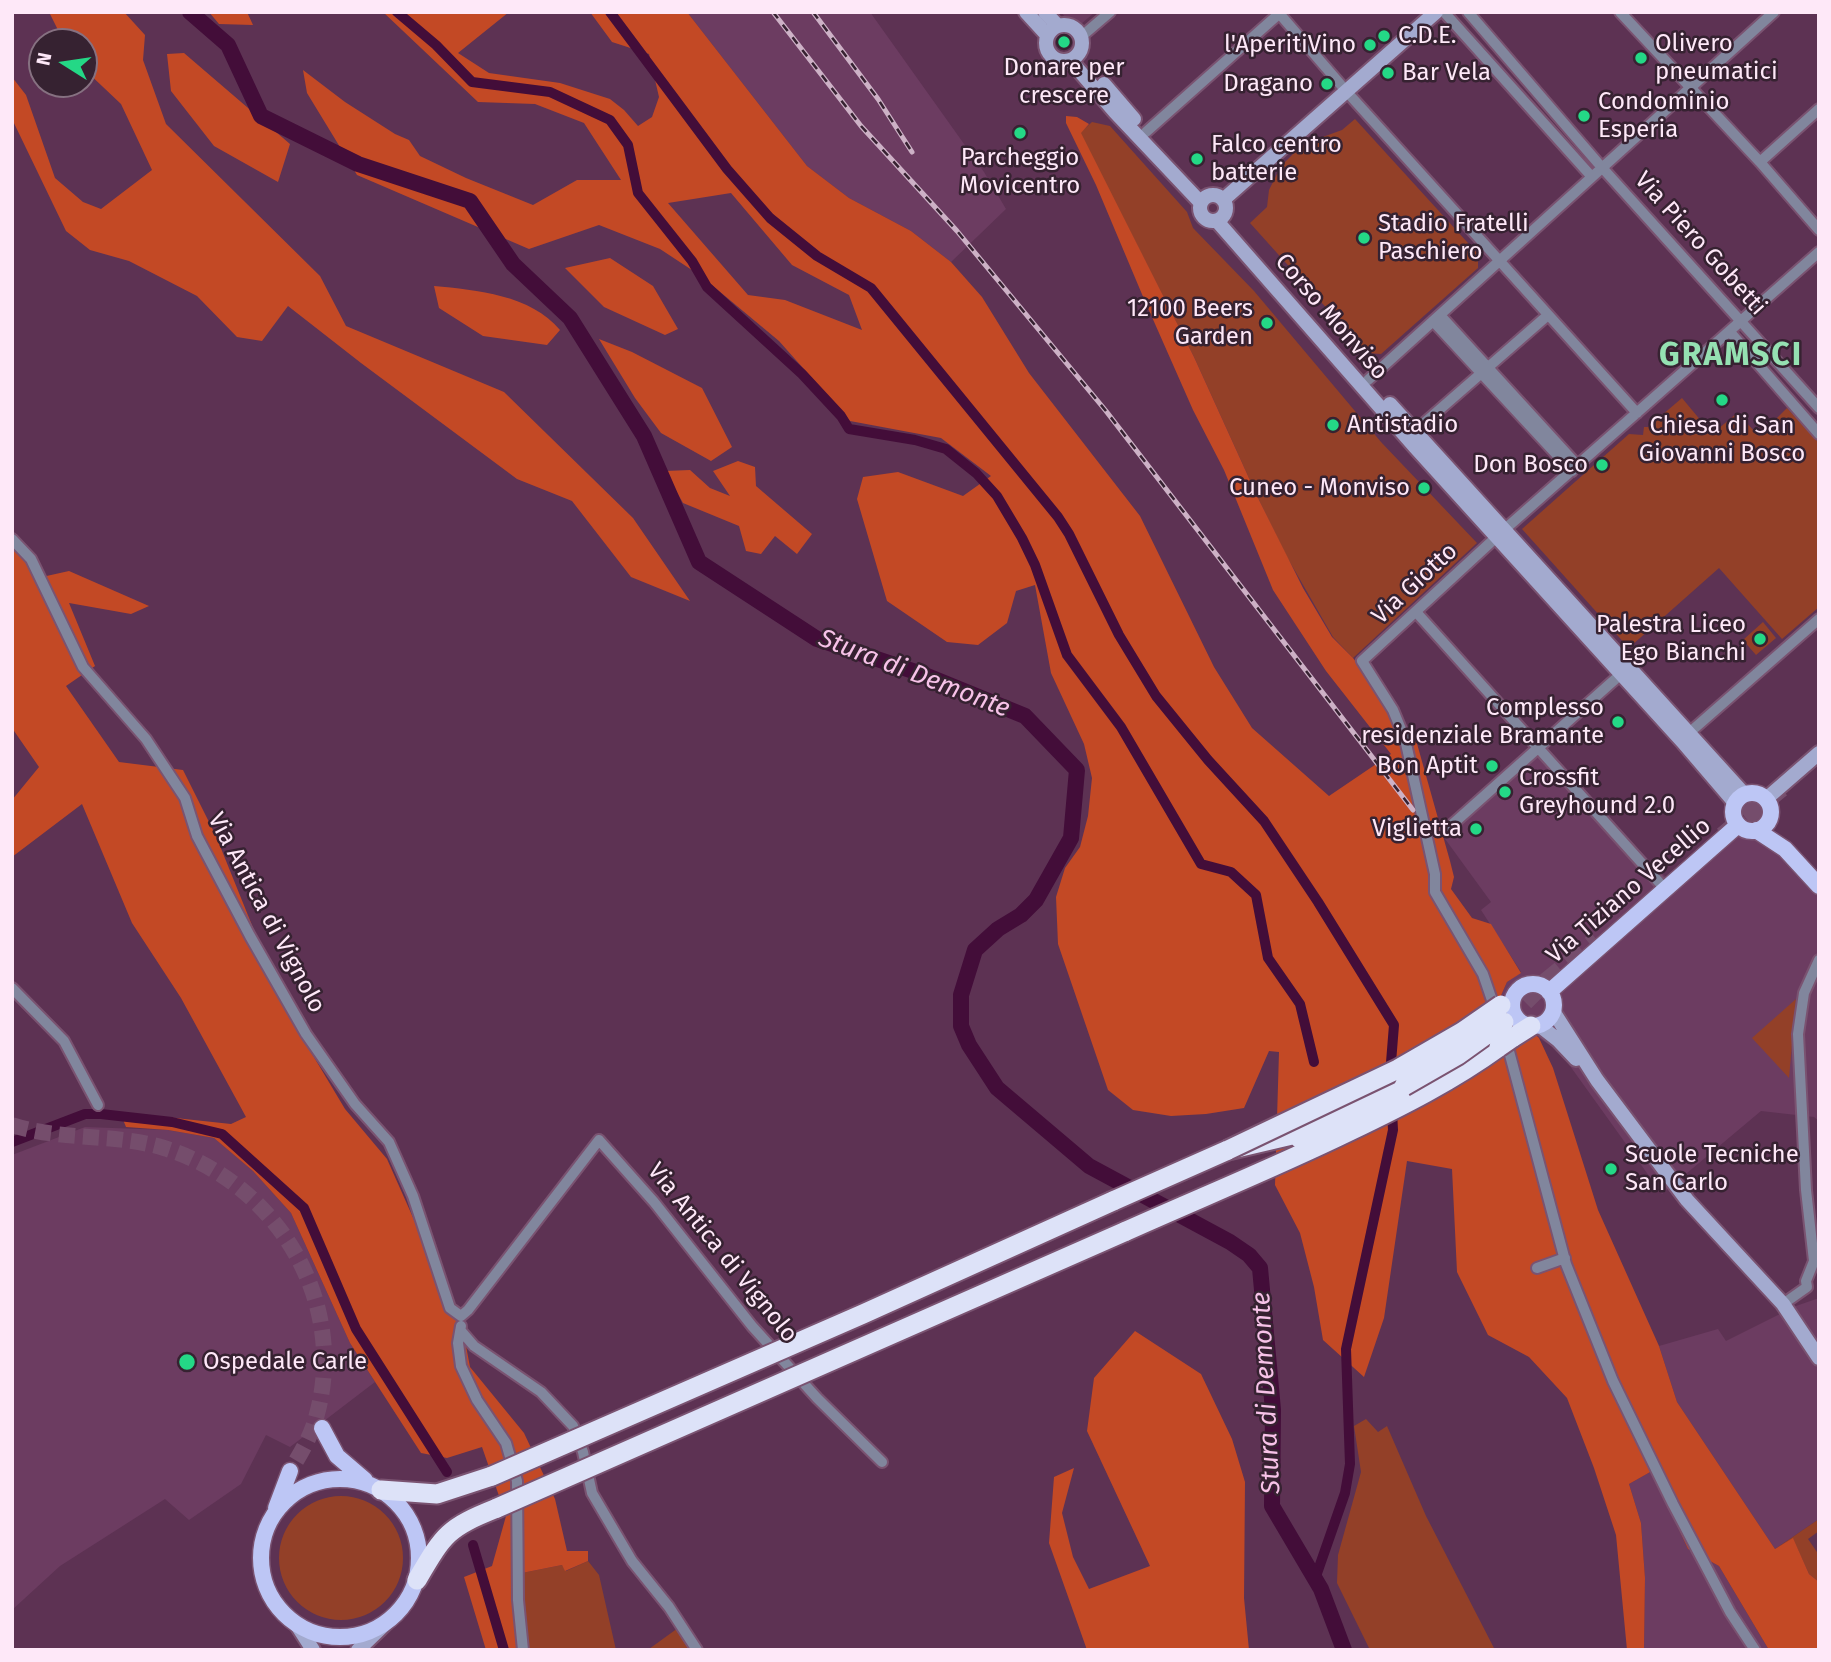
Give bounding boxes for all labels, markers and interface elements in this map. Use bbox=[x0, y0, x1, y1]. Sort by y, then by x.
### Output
place label: C.D.E. bbox=[1398, 22, 1457, 50]
north arrow bbox=[28, 28, 98, 98]
marker: C.D.E. bbox=[1376, 28, 1392, 44]
place label: Olivero pneumatici bbox=[1655, 30, 1778, 86]
place label: l'AperitiVino bbox=[1224, 31, 1356, 59]
marker: Donare per crescere bbox=[1056, 34, 1072, 50]
marker: l'AperitiVino bbox=[1362, 37, 1378, 53]
text: N bbox=[31, 50, 56, 68]
marker: Olivero pneumatici bbox=[1633, 50, 1649, 66]
place label: Donare per crescere bbox=[1003, 54, 1125, 110]
place label: Bar Vela bbox=[1402, 59, 1491, 87]
marker: Bar Vela bbox=[1380, 65, 1396, 81]
place label: Dragano bbox=[1223, 70, 1313, 98]
marker: Dragano bbox=[1319, 76, 1335, 92]
place label: Condominio Esperia bbox=[1598, 88, 1730, 144]
marker: Condominio Esperia bbox=[1576, 108, 1592, 124]
marker: Parcheggio Movicentro bbox=[1012, 125, 1028, 141]
place label: Falco centro batterie bbox=[1211, 131, 1342, 187]
place label: Parcheggio Movicentro bbox=[960, 144, 1080, 200]
marker: Falco centro batterie bbox=[1189, 151, 1205, 167]
street label: Via Piero Gobetti bbox=[1628, 166, 1772, 322]
place label: Stadio Fratelli Paschiero bbox=[1378, 210, 1529, 266]
marker: Stadio Fratelli Paschiero bbox=[1356, 230, 1372, 246]
street label: Corso Monviso bbox=[1268, 248, 1394, 386]
place label: 12100 Beers Garden bbox=[1127, 295, 1253, 351]
marker: 12100 Beers Garden bbox=[1259, 315, 1275, 331]
district label: GRAMSCI bbox=[1660, 337, 1802, 375]
marker: Chiesa di San Giovanni Bosco bbox=[1714, 392, 1730, 408]
place label: Antistadio bbox=[1347, 411, 1458, 439]
place label: Chiesa di San Giovanni Bosco bbox=[1639, 412, 1805, 468]
marker: Antistadio bbox=[1325, 417, 1341, 433]
place label: Don Bosco bbox=[1473, 451, 1588, 479]
marker: Don Bosco bbox=[1594, 457, 1610, 473]
place label: Cuneo - Monviso bbox=[1229, 474, 1410, 502]
marker: Cuneo - Monviso bbox=[1416, 480, 1432, 496]
street label: Via Giotto bbox=[1366, 537, 1464, 631]
place label: Palestra Liceo Ego Bianchi bbox=[1596, 611, 1746, 667]
water label: Stura di Demonte bbox=[814, 623, 1014, 725]
marker: Palestra Liceo Ego Bianchi bbox=[1752, 631, 1768, 647]
place label: Complesso residenziale Bramante bbox=[1361, 694, 1604, 750]
marker: Complesso residenziale Bramante bbox=[1610, 714, 1626, 730]
place label: Bon Aptit bbox=[1377, 752, 1478, 780]
marker: Bon Aptit bbox=[1484, 758, 1500, 774]
place label: Crossfit Greyhound 2.0 bbox=[1519, 764, 1675, 820]
marker: Crossfit Greyhound 2.0 bbox=[1497, 784, 1513, 800]
street label: Via Antica di Vignolo bbox=[201, 808, 331, 1018]
street label: Via Tiziano Vecellio bbox=[1541, 812, 1717, 970]
place label: Viglietta bbox=[1372, 815, 1462, 843]
marker: Viglietta bbox=[1468, 821, 1484, 837]
place label: Scuole Tecniche San Carlo bbox=[1625, 1141, 1799, 1197]
street label: Via Antica di Vignolo bbox=[641, 1157, 803, 1349]
marker: Scuole Tecniche San Carlo bbox=[1603, 1161, 1619, 1177]
water label: Stura di Demonte bbox=[1246, 1291, 1288, 1495]
place label: Ospedale Carle bbox=[203, 1348, 367, 1376]
marker: Ospedale Carle bbox=[177, 1352, 197, 1372]

